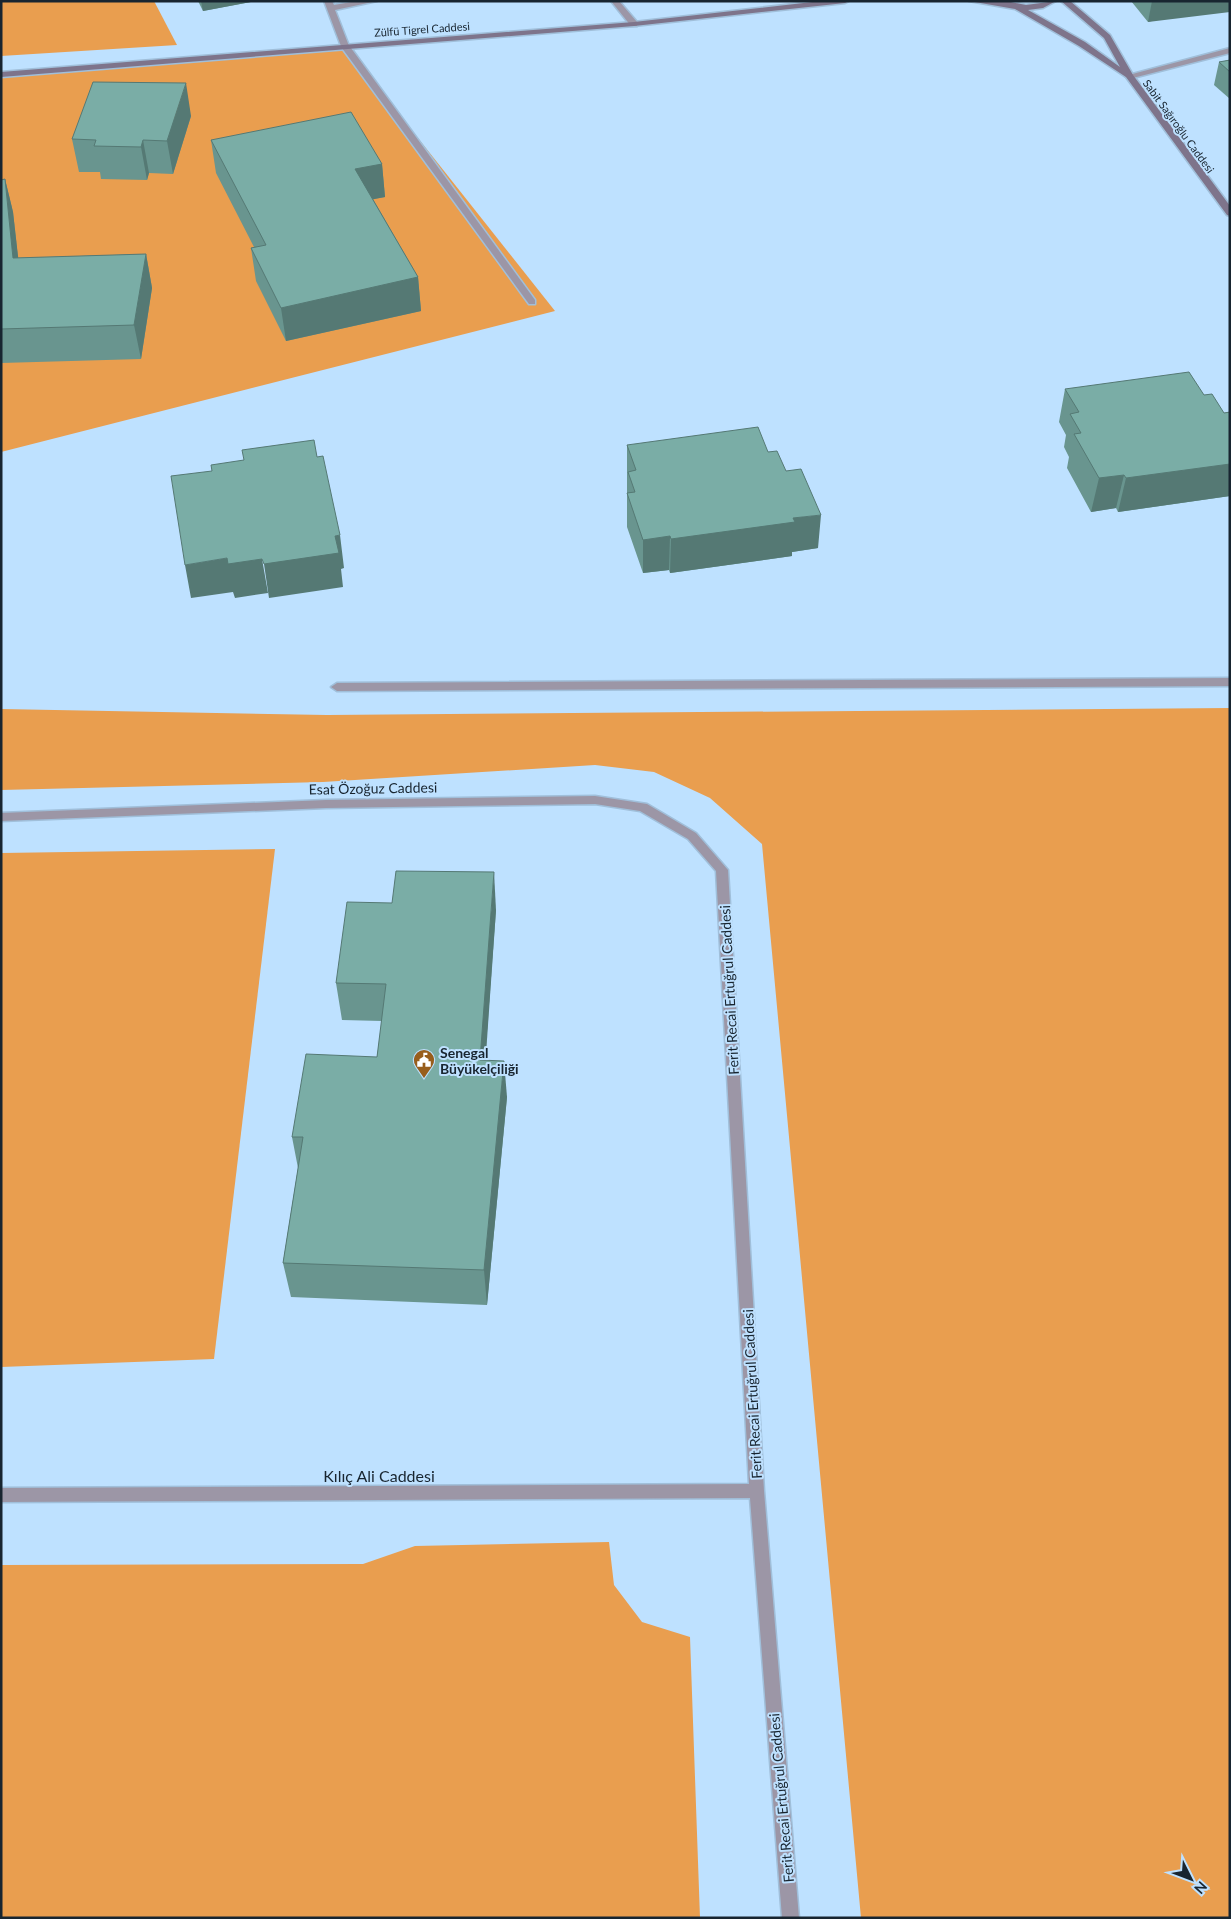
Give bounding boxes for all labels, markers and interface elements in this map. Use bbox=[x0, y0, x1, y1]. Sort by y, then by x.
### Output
street label: Zülfü Tigrel Caddesi bbox=[374, 19, 471, 39]
street label: Sabit Sağıroğlu Caddesi bbox=[1141, 77, 1217, 176]
street label: Esat Özoğuz Caddesi bbox=[309, 778, 437, 798]
street label: Ferit Recai Ertuğrul Caddesi bbox=[716, 905, 742, 1075]
place label: Senegal Büyükelçiliği bbox=[440, 1044, 519, 1077]
public building icon: Senegal Büyükelçiliği bbox=[412, 1048, 436, 1079]
street label: Ferit Recai Ertuğrul Caddesi bbox=[739, 1309, 765, 1479]
street label: Kılıç Ali Caddesi bbox=[323, 1466, 435, 1485]
street label: Ferit Recai Ertuğrul Caddesi bbox=[765, 1713, 797, 1883]
north arrow bbox=[1166, 1854, 1216, 1904]
text: N bbox=[1191, 1878, 1211, 1898]

